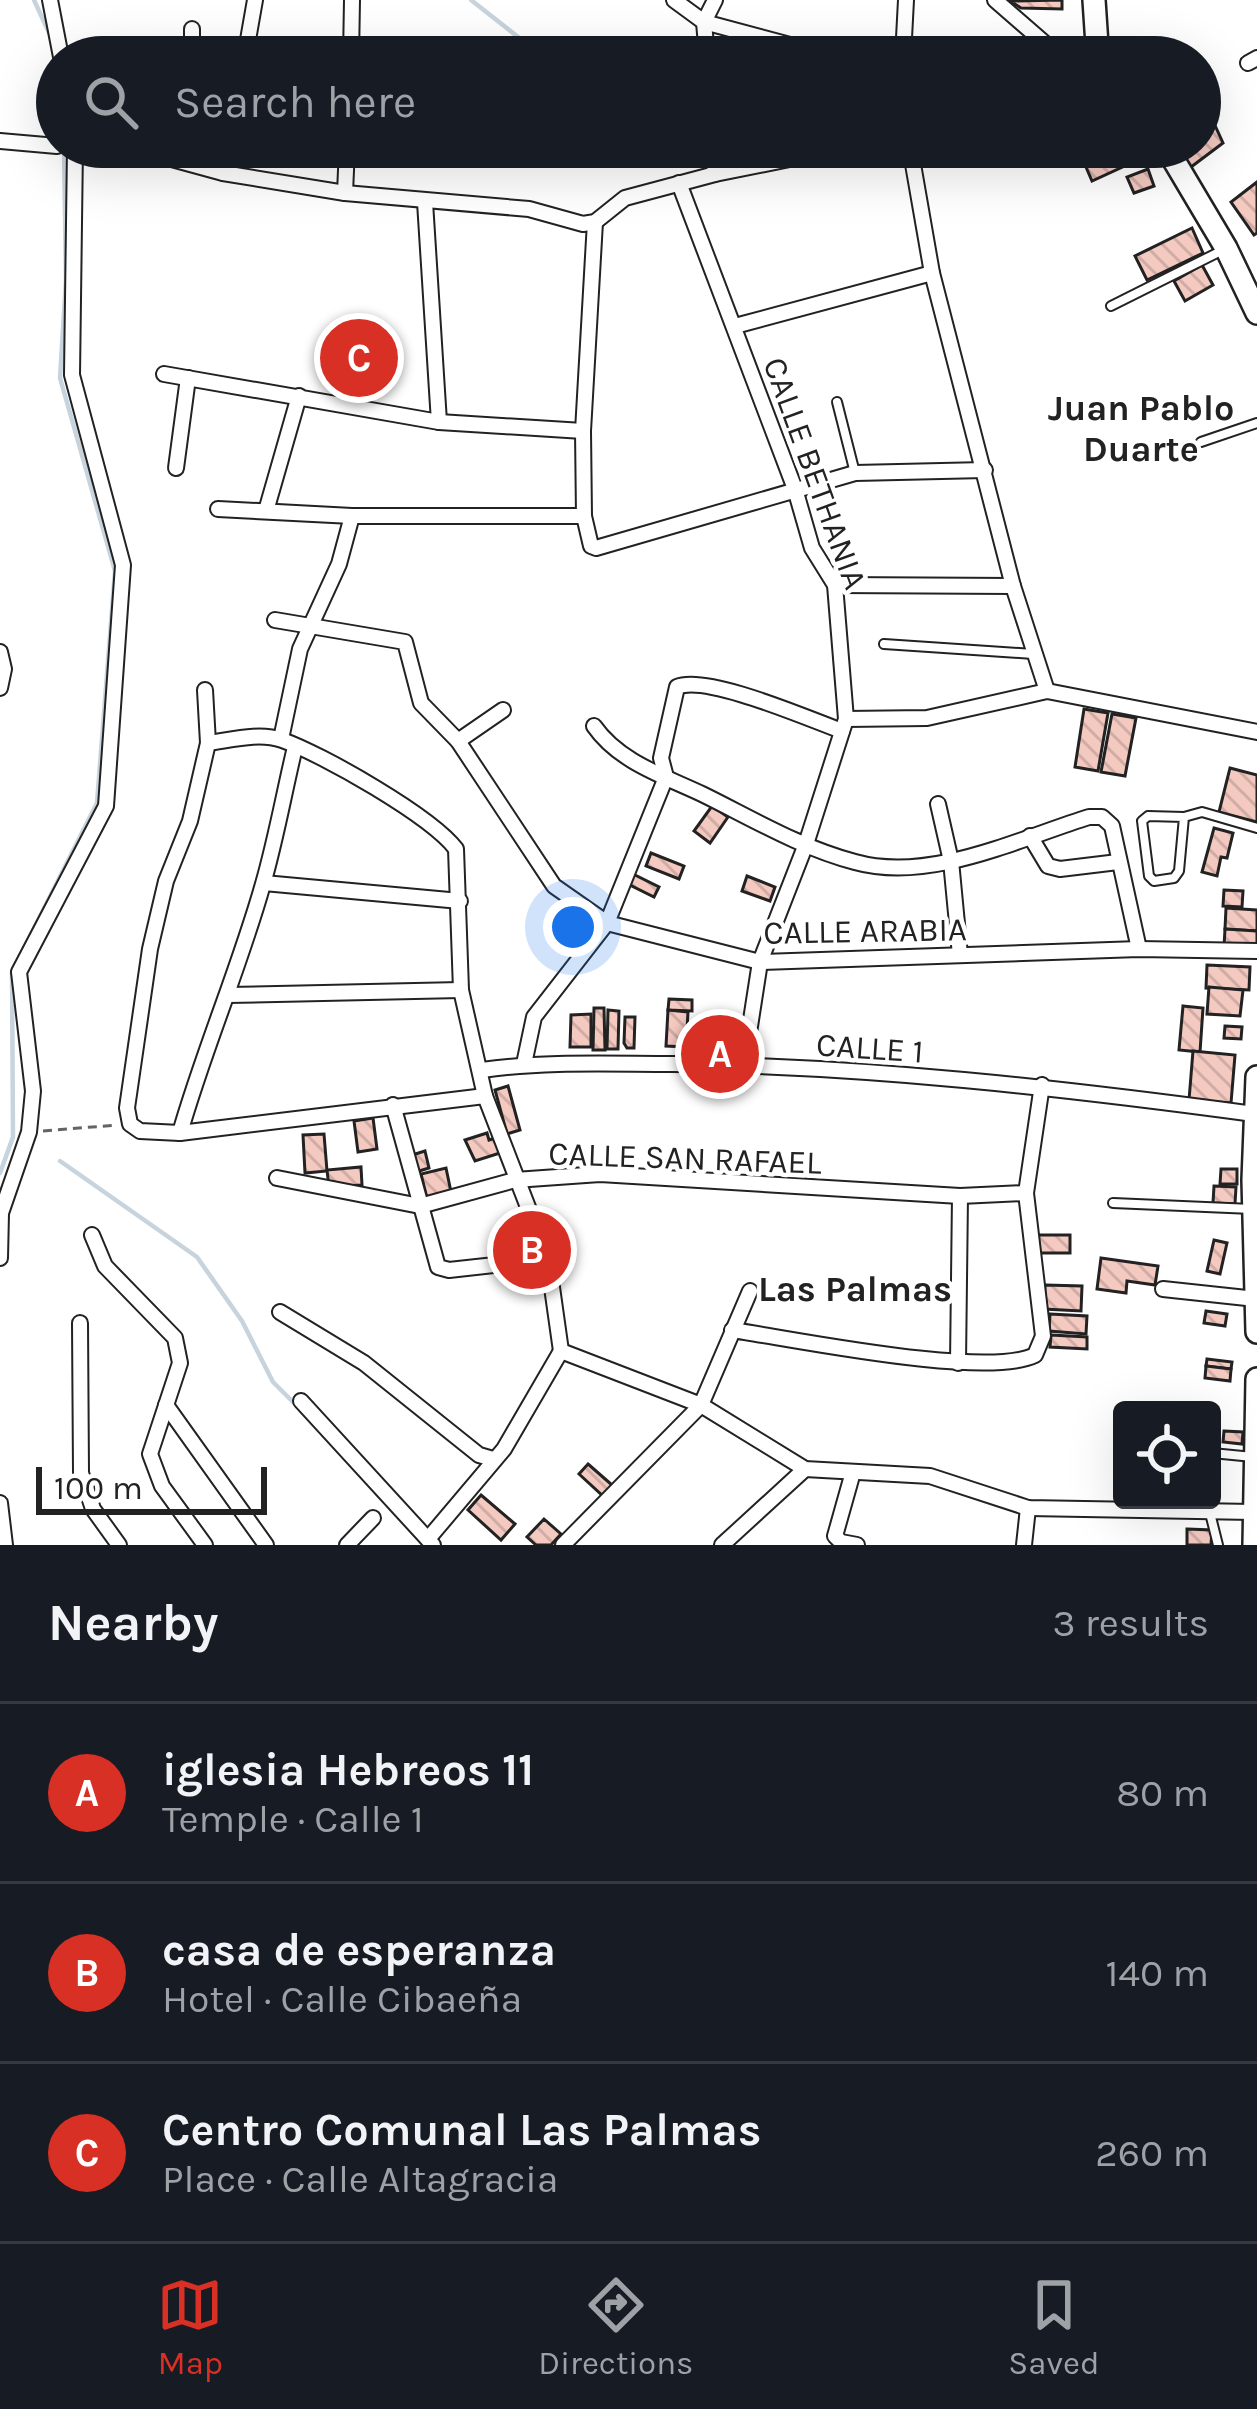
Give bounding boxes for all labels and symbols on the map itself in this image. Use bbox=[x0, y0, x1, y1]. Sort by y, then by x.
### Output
pin: C bbox=[320, 313, 398, 403]
street label: CALLE BETHANIA bbox=[756, 352, 875, 594]
district label: Juan Pablo Duarte bbox=[1048, 387, 1234, 470]
your location bbox=[543, 897, 603, 957]
street label: CALLE ARABIA bbox=[763, 910, 967, 952]
pin: A bbox=[681, 1009, 759, 1099]
street label: CALLE 1 bbox=[815, 1025, 925, 1071]
street label: CALLE SAN RAFAEL bbox=[548, 1134, 823, 1182]
pin: B bbox=[493, 1205, 571, 1295]
district label: Las Palmas bbox=[758, 1268, 952, 1310]
scale bar bbox=[36, 1461, 267, 1514]

